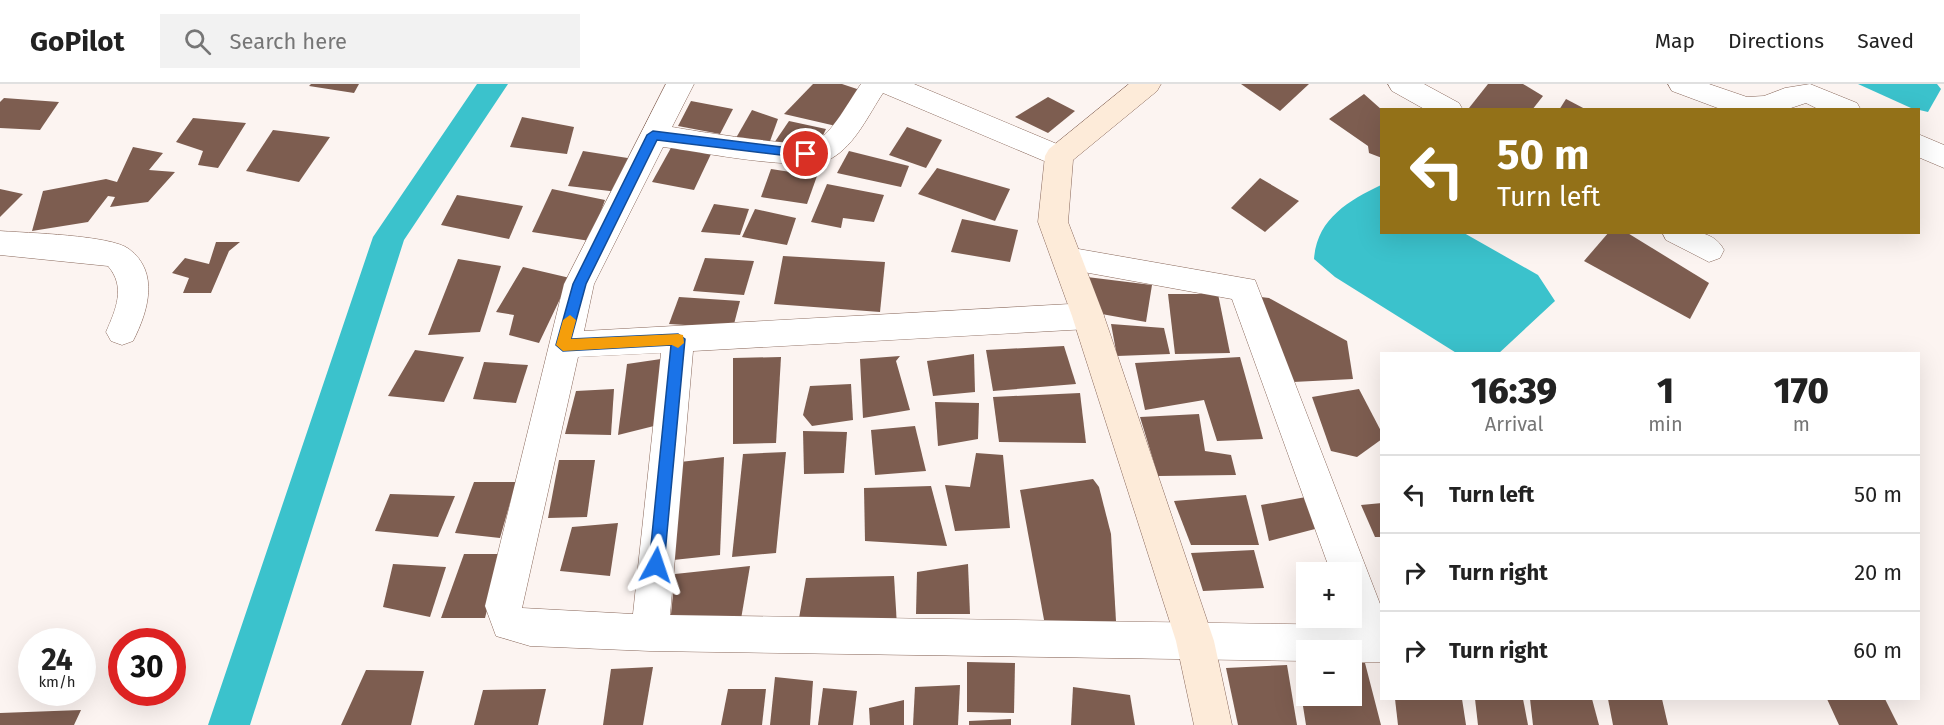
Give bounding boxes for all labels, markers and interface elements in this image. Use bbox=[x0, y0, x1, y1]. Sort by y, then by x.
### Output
search box bbox=[160, 14, 580, 68]
text: GoPilot bbox=[30, 25, 124, 58]
icon: search bbox=[181, 25, 214, 58]
text: Search here bbox=[229, 28, 347, 55]
text: Map bbox=[1655, 28, 1695, 54]
text: Directions bbox=[1728, 28, 1824, 54]
text: Saved bbox=[1857, 28, 1914, 54]
pin bbox=[780, 128, 831, 179]
text: 50 m bbox=[1497, 130, 1590, 180]
icon: left bbox=[1398, 132, 1476, 210]
icon: arrive bbox=[789, 137, 822, 170]
text: Turn left bbox=[1497, 181, 1600, 213]
text: 16:39 bbox=[1471, 369, 1557, 413]
text: 1 bbox=[1657, 369, 1674, 413]
text: 170 bbox=[1774, 369, 1829, 413]
text: Arrival bbox=[1485, 412, 1543, 436]
text: min bbox=[1648, 412, 1683, 436]
text: m bbox=[1793, 412, 1810, 436]
icon: left bbox=[1398, 478, 1431, 511]
text: Turn left bbox=[1449, 481, 1534, 508]
text: 50 m bbox=[1854, 481, 1902, 508]
position arrow bbox=[624, 533, 688, 597]
icon: right bbox=[1398, 556, 1431, 589]
text: Turn right bbox=[1449, 559, 1548, 586]
text: 20 m bbox=[1854, 559, 1902, 586]
map controls bbox=[1296, 562, 1362, 706]
button: + bbox=[1296, 562, 1362, 628]
speed limit sign: 30 bbox=[108, 628, 186, 706]
icon: right bbox=[1398, 634, 1431, 667]
text: Turn right bbox=[1449, 637, 1548, 664]
text: 60 m bbox=[1853, 637, 1902, 664]
button: − bbox=[1296, 640, 1362, 706]
text: 24 bbox=[41, 642, 73, 678]
text: km/h bbox=[38, 673, 76, 691]

